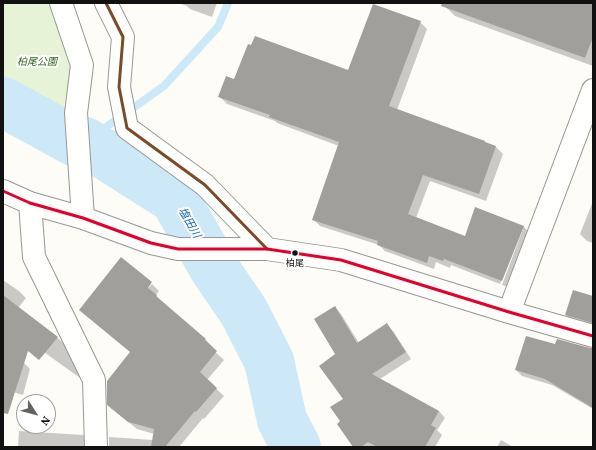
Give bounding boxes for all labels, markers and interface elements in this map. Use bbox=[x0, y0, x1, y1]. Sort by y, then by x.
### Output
park label: 柏尾公園 bbox=[17, 56, 57, 68]
water label: 塩田川 bbox=[175, 205, 203, 241]
marker: 柏尾 bbox=[290, 248, 300, 258]
place label: 柏尾 bbox=[286, 259, 304, 269]
north arrow bbox=[16, 394, 56, 434]
text: N bbox=[37, 413, 54, 428]

